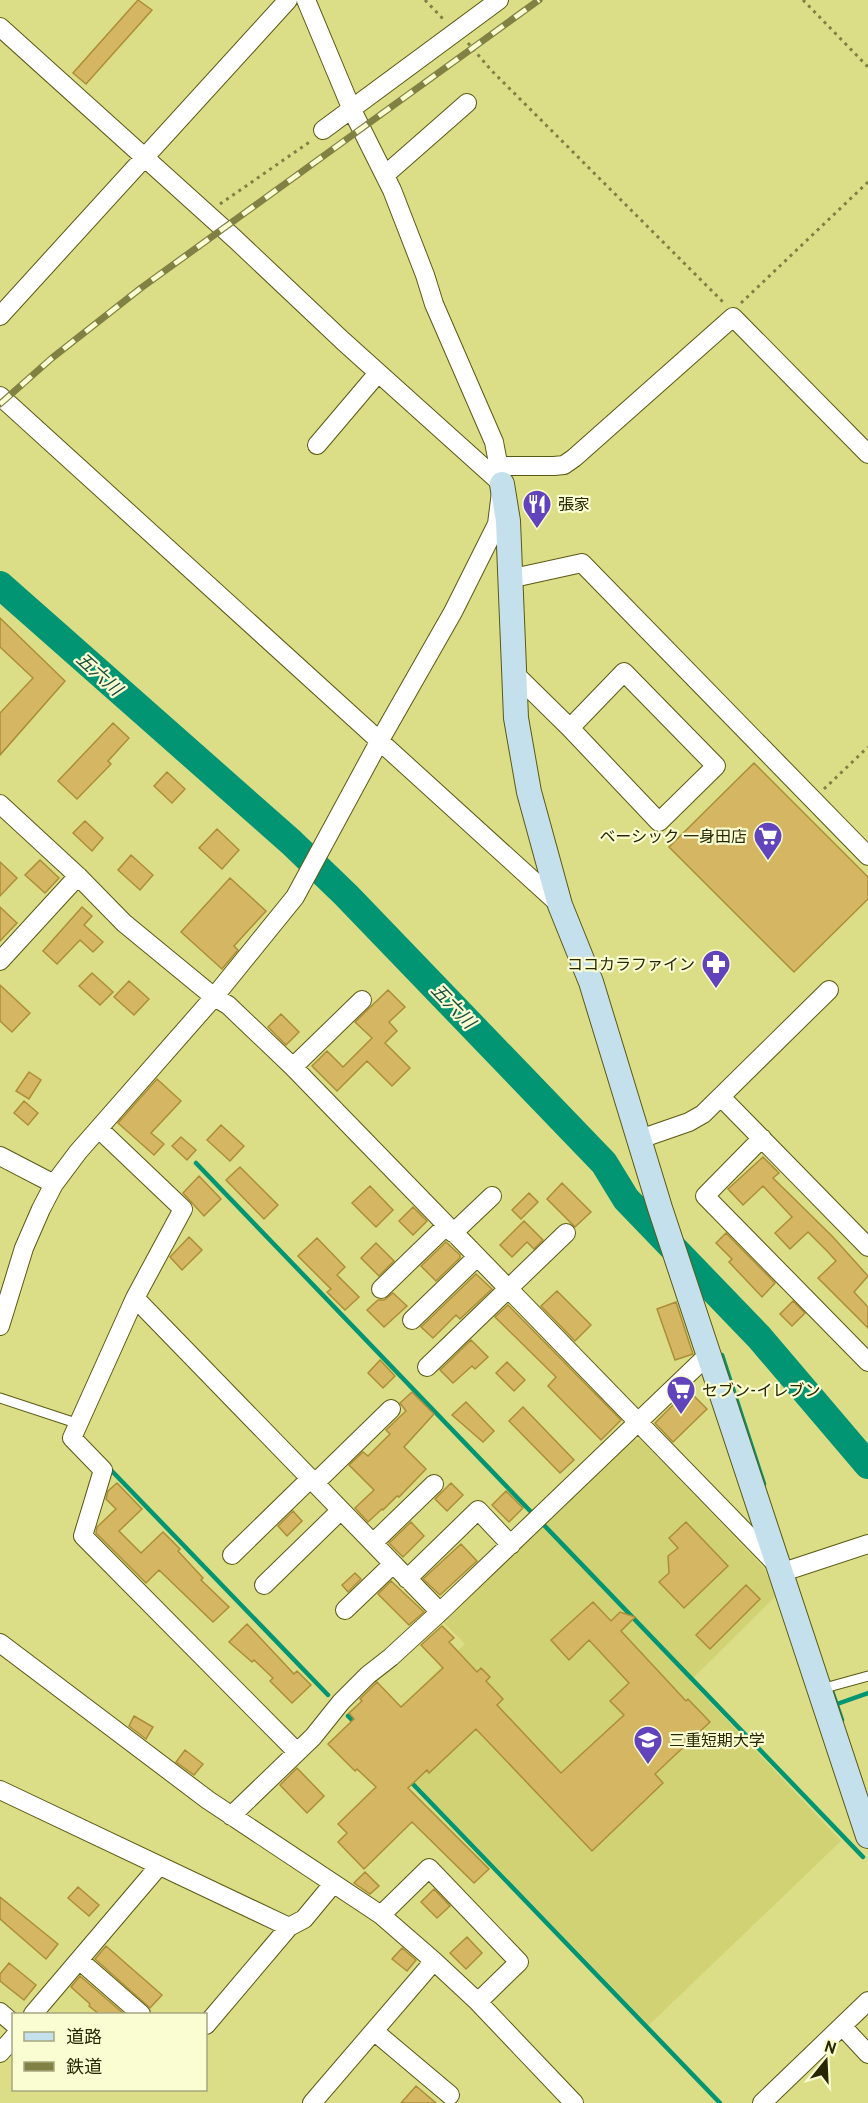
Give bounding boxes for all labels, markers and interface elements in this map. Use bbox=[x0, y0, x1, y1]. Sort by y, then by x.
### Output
restaurant icon: 張家 bbox=[521, 488, 553, 530]
place label: 張家 bbox=[558, 496, 590, 516]
water label: 五六川 bbox=[70, 649, 127, 703]
supermarket icon: ベーシック 一身田店 bbox=[752, 820, 784, 862]
place label: ベーシック 一身田店 bbox=[600, 828, 747, 848]
pharmacy icon: ココカラファイン bbox=[700, 948, 732, 990]
place label: ココカラファイン bbox=[567, 956, 695, 976]
water label: 五六川 bbox=[425, 980, 480, 1036]
supermarket icon: セブン-イレブン bbox=[665, 1374, 697, 1416]
place label: セブン-イレブン bbox=[702, 1382, 820, 1402]
school or university icon: 三重短期大学 bbox=[632, 1724, 664, 1766]
place label: 三重短期大学 bbox=[669, 1732, 765, 1752]
legend bbox=[12, 2013, 207, 2091]
text: 道路 bbox=[66, 2027, 102, 2050]
north arrow bbox=[796, 2031, 856, 2091]
text: N bbox=[821, 2037, 839, 2060]
text: 鉄道 bbox=[66, 2057, 102, 2080]

